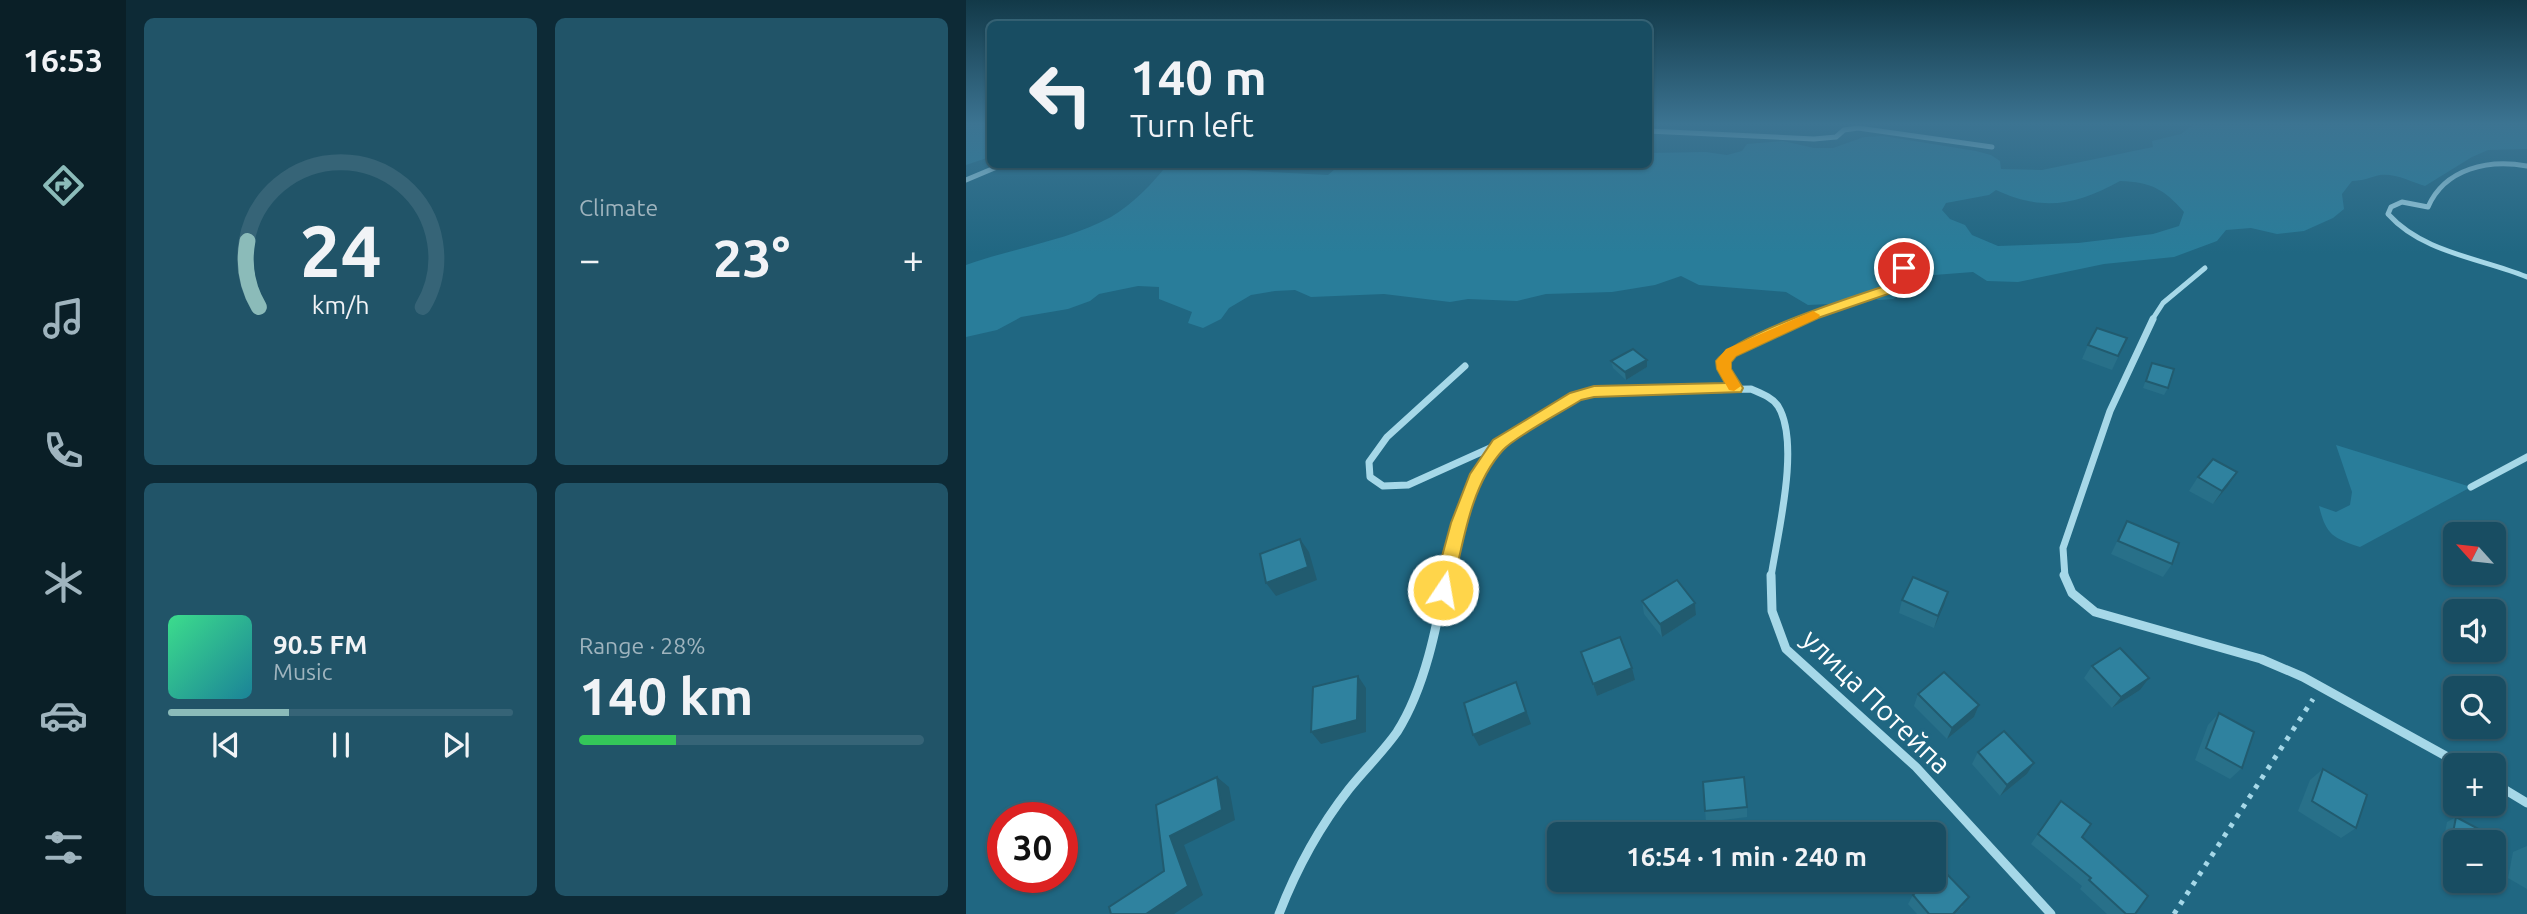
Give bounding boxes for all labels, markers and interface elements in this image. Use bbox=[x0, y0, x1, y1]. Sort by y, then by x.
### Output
text: 16:53 bbox=[23, 42, 103, 78]
icon: left bbox=[1015, 49, 1106, 140]
text: 140 m bbox=[1130, 49, 1267, 104]
text: Turn left bbox=[1130, 107, 1254, 143]
icon: directions bbox=[39, 161, 88, 210]
text: Climate bbox=[579, 195, 658, 220]
text: 24 bbox=[299, 210, 382, 292]
text: 23° bbox=[713, 229, 790, 287]
text: − bbox=[579, 238, 600, 280]
text: + bbox=[903, 238, 924, 280]
pin bbox=[1874, 238, 1934, 298]
icon: arrive bbox=[1885, 249, 1923, 287]
text: km/h bbox=[312, 291, 369, 319]
icon: music bbox=[39, 294, 88, 343]
icon: phone bbox=[39, 426, 88, 475]
north arrow bbox=[2443, 522, 2506, 584]
map controls bbox=[2443, 522, 2506, 893]
position arrow bbox=[1406, 553, 1480, 627]
icon: climate bbox=[39, 558, 88, 607]
button: sound bbox=[2443, 599, 2506, 662]
street label: улица Потейпа bbox=[1797, 623, 1957, 779]
text: 90.5 FM bbox=[273, 630, 367, 659]
text: Range · 28% bbox=[579, 633, 706, 658]
text: Music bbox=[273, 659, 332, 684]
text: 140 km bbox=[579, 667, 753, 725]
button: search bbox=[2443, 676, 2506, 739]
icon: car bbox=[39, 691, 88, 740]
icon: previous bbox=[207, 726, 245, 764]
icon: pause bbox=[322, 726, 360, 764]
icon: next bbox=[437, 726, 475, 764]
button: + bbox=[2443, 753, 2506, 816]
speed limit sign: 30 bbox=[987, 802, 1078, 893]
icon: filters bbox=[39, 823, 88, 872]
button: − bbox=[2443, 830, 2506, 893]
text: 16:54 · 1 min · 240 m bbox=[1626, 842, 1867, 871]

